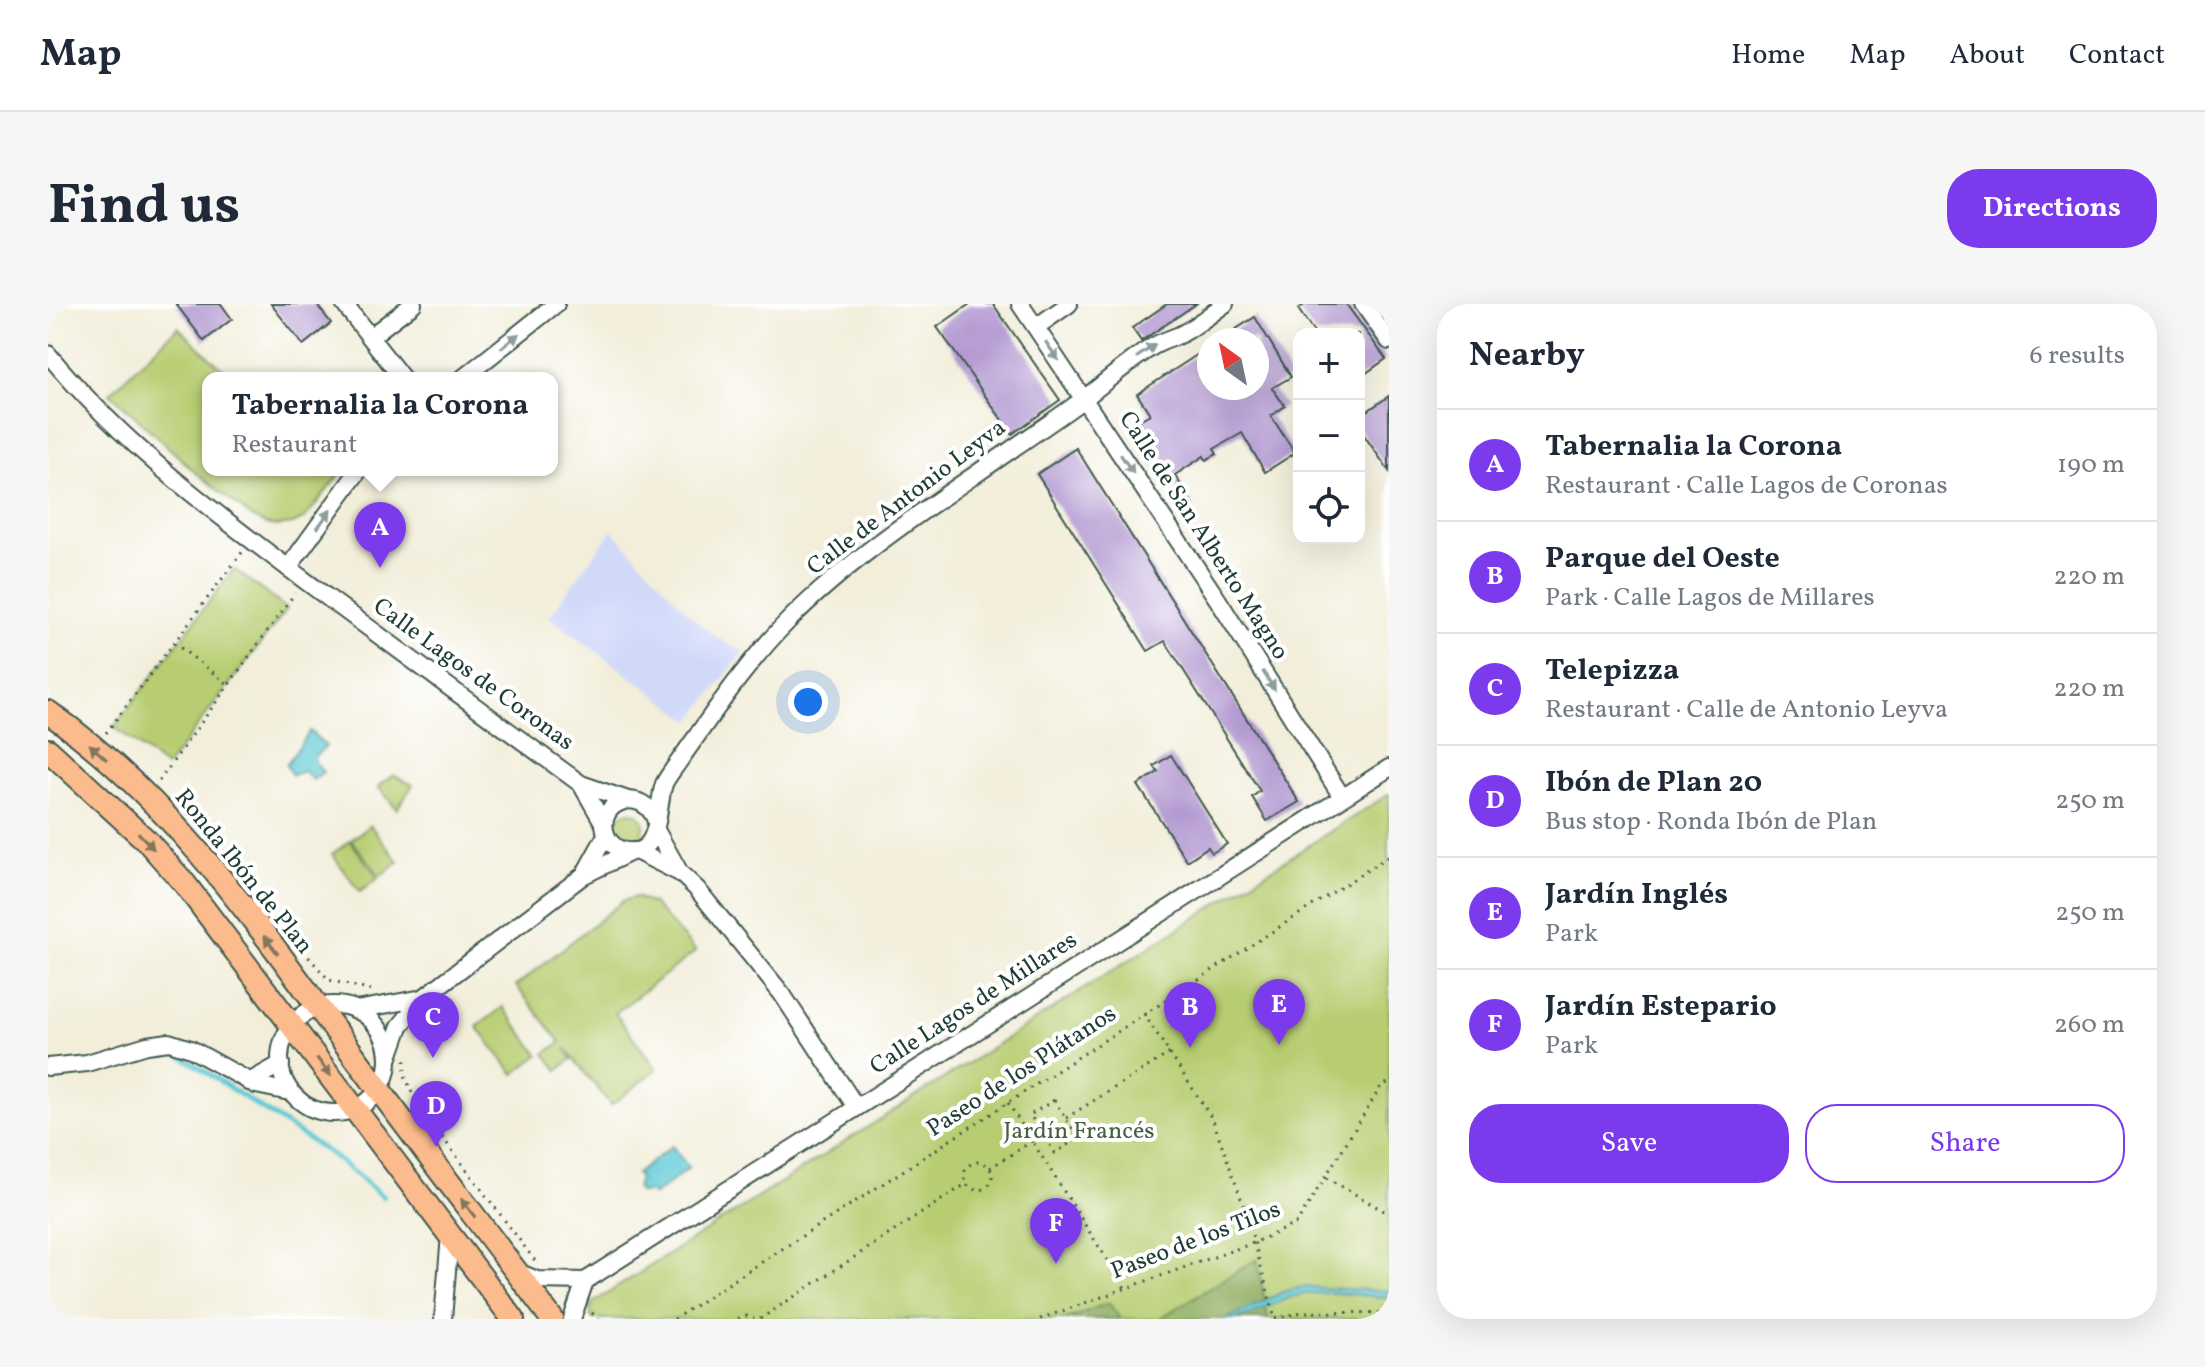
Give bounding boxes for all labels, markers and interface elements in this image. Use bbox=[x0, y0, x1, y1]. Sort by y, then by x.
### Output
text: Map bbox=[40, 29, 121, 82]
text: Home bbox=[1731, 36, 1805, 75]
text: Map bbox=[1849, 36, 1905, 75]
text: About bbox=[1949, 36, 2025, 75]
text: Contact bbox=[2069, 36, 2165, 75]
text: Find us bbox=[48, 169, 240, 247]
button: Directions bbox=[1947, 169, 2157, 248]
north arrow bbox=[1197, 328, 1269, 400]
map controls bbox=[1293, 328, 1365, 544]
button: + bbox=[1293, 328, 1365, 400]
one-way arrow bbox=[500, 333, 520, 350]
text: Nearby bbox=[1469, 333, 1585, 380]
text: 6 results bbox=[2030, 338, 2125, 374]
one-way arrow bbox=[1045, 341, 1060, 362]
one-way arrow bbox=[1135, 345, 1157, 359]
popup bbox=[202, 372, 558, 476]
text: Tabernalia la Corona bbox=[231, 385, 529, 427]
button: − bbox=[1293, 400, 1365, 472]
street label: Calle de San Alberto Magno bbox=[1110, 405, 1296, 667]
street label: Calle de Antonio Leyva bbox=[800, 412, 1014, 584]
text: Tabernalia la Corona bbox=[1545, 426, 1842, 468]
text: Restaurant bbox=[231, 427, 357, 463]
text: A bbox=[1486, 447, 1504, 483]
text: 190 m bbox=[2057, 447, 2125, 483]
one-way arrow bbox=[1120, 453, 1135, 474]
text: Restaurant · Calle Lagos de Coronas bbox=[1545, 468, 1948, 504]
button: locate bbox=[1293, 472, 1365, 544]
pin: A bbox=[354, 502, 406, 568]
one-way arrow bbox=[316, 508, 332, 530]
text: Parque del Oeste bbox=[1545, 538, 1780, 580]
text: B bbox=[1486, 559, 1504, 595]
text: 220 m bbox=[2053, 559, 2125, 595]
text: Park · Calle Lagos de Millares bbox=[1545, 580, 1875, 616]
street label: Calle Lagos de Coronas bbox=[365, 590, 581, 760]
text: Telepizza bbox=[1545, 650, 1679, 692]
one-way arrow bbox=[1262, 671, 1277, 692]
text: C bbox=[1487, 671, 1503, 707]
text: 220 m bbox=[2053, 671, 2125, 707]
your location bbox=[788, 682, 828, 722]
text: Restaurant · Calle de Antonio Leyva bbox=[1545, 692, 1948, 728]
one-way arrow bbox=[89, 744, 109, 761]
text: Ibón de Plan 20 bbox=[1545, 762, 1762, 804]
street label: Ronda Ibón de Plan bbox=[166, 782, 320, 962]
text: D bbox=[1485, 783, 1505, 819]
text: 250 m bbox=[2055, 783, 2125, 819]
text: Bus stop · Ronda Ibón de Plan bbox=[1545, 804, 1877, 840]
one-way arrow bbox=[136, 831, 155, 850]
text: Jardín Inglés bbox=[1545, 874, 1728, 916]
text: E bbox=[1487, 895, 1503, 931]
text: 250 m bbox=[2055, 895, 2125, 931]
text: Park bbox=[1545, 916, 1598, 952]
street label: Calle Lagos de Millares bbox=[864, 924, 1084, 1084]
one-way arrow bbox=[263, 935, 279, 955]
pin: E bbox=[1253, 979, 1305, 1045]
pin: B bbox=[1164, 982, 1216, 1048]
text: Jardín Estepario bbox=[1545, 986, 1777, 1028]
pin: C bbox=[407, 992, 459, 1058]
street label: Paseo de los Plátanos bbox=[920, 998, 1124, 1146]
text: F bbox=[1487, 1007, 1503, 1043]
text: 260 m bbox=[2054, 1007, 2125, 1043]
text: Park bbox=[1545, 1028, 1598, 1064]
one-way arrow bbox=[315, 1057, 331, 1077]
pin: D bbox=[410, 1081, 462, 1147]
button: Save bbox=[1469, 1104, 1789, 1183]
button: Share bbox=[1805, 1104, 2125, 1183]
park label: Jardín Francés bbox=[1003, 1115, 1155, 1149]
street label: Paseo de los Tilos bbox=[1106, 1193, 1286, 1289]
one-way arrow bbox=[461, 1198, 477, 1218]
pin: F bbox=[1030, 1198, 1082, 1264]

